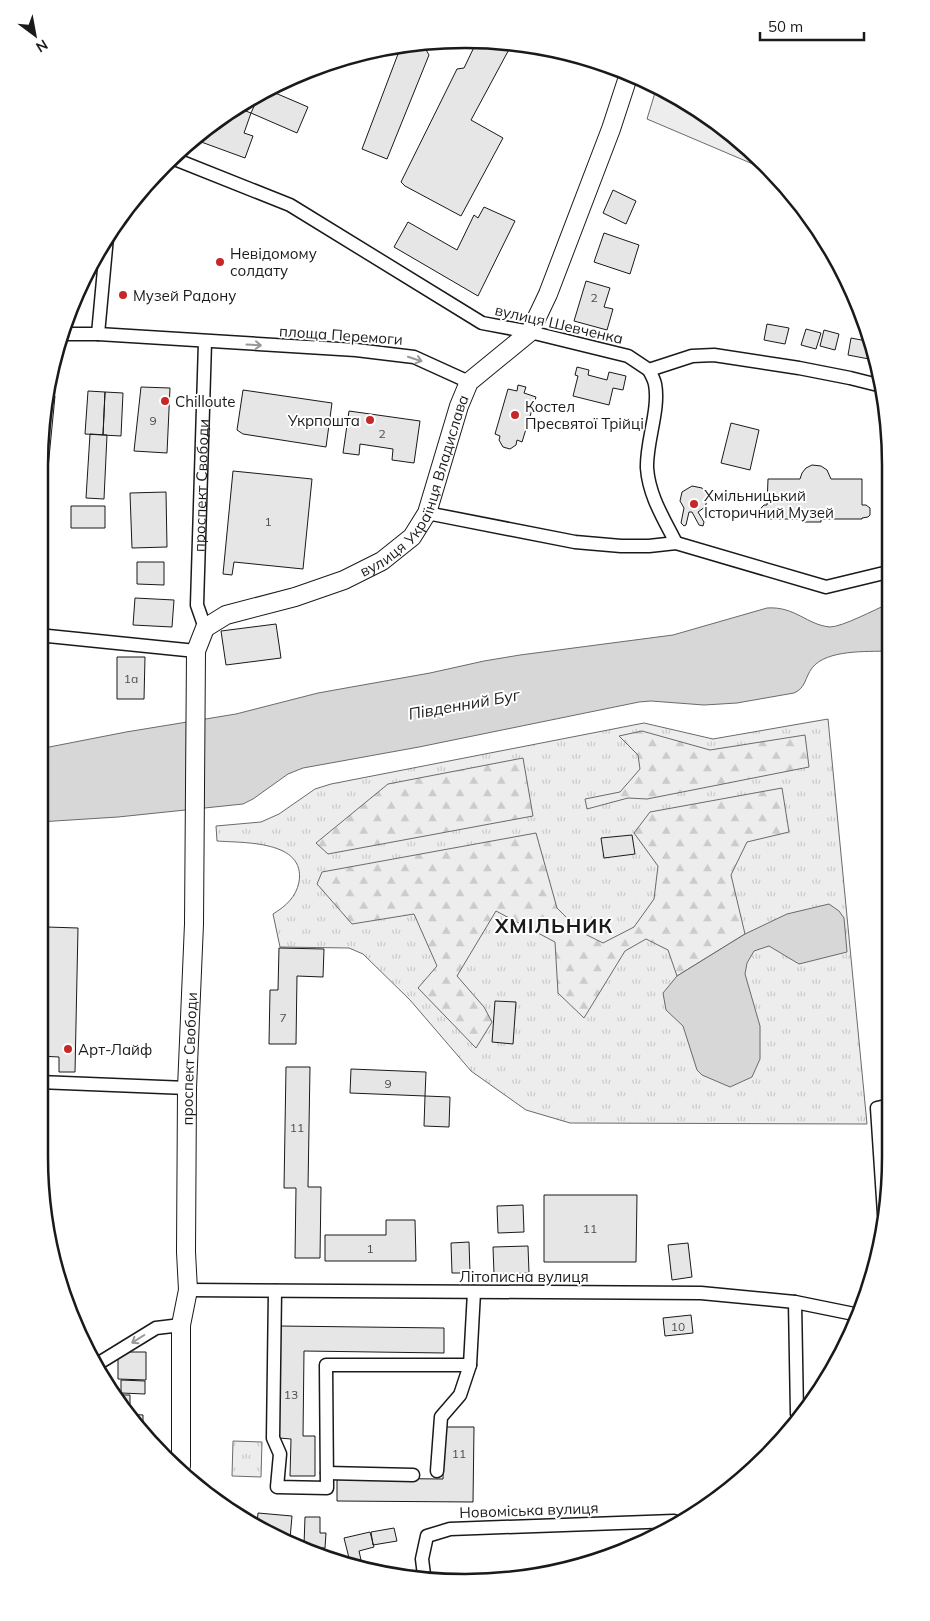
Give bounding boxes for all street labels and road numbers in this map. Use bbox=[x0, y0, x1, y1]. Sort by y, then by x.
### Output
street label: вулиця Шевченка bbox=[493, 300, 625, 348]
street label: площа Перемоги bbox=[279, 321, 403, 349]
street label: вулиця Українця Владислава bbox=[356, 392, 472, 580]
street label: проспект Свободи bbox=[189, 418, 212, 552]
street label: проспект Свободи bbox=[177, 992, 201, 1125]
street label: Літописна вулиця bbox=[459, 1267, 589, 1286]
street label: Новоміська вулиця bbox=[459, 1498, 599, 1522]

